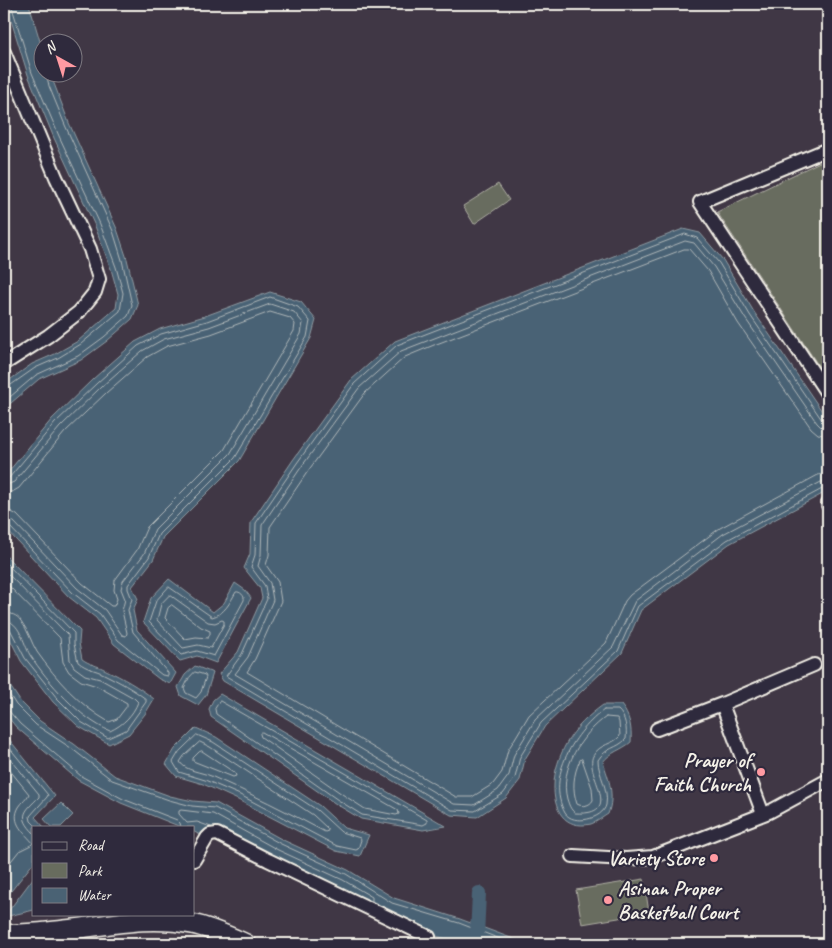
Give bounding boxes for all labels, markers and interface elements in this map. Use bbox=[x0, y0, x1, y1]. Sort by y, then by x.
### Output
north arrow bbox=[32, 32, 82, 82]
text: N bbox=[41, 37, 61, 58]
place label: Prayer of Faith Church bbox=[654, 747, 756, 797]
marker: Prayer of Faith Church bbox=[755, 766, 767, 778]
legend bbox=[32, 826, 195, 916]
text: Road bbox=[78, 836, 105, 855]
place label: Variety Store bbox=[608, 845, 706, 871]
marker: Variety Store bbox=[708, 852, 720, 864]
text: Park bbox=[78, 862, 103, 881]
place label: Asinan Proper Basketball Court bbox=[618, 875, 741, 925]
text: Water bbox=[78, 886, 112, 905]
marker: Asinan Proper Basketball Court bbox=[602, 894, 614, 906]

